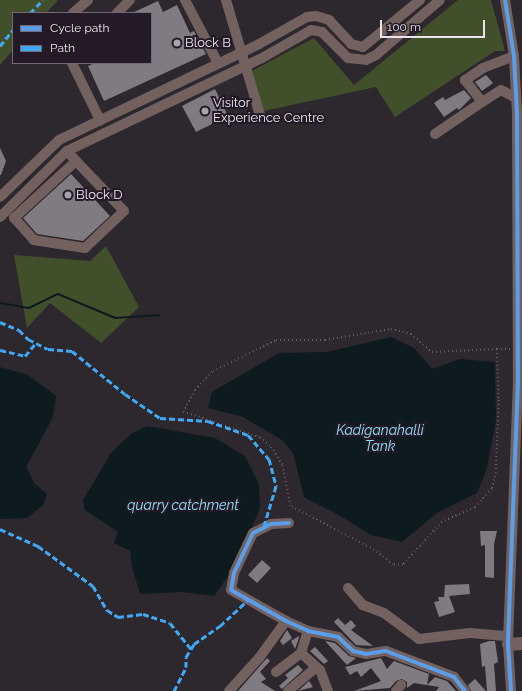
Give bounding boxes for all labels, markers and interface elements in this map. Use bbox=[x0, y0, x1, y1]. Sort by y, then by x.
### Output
legend bbox=[12, 12, 152, 64]
scale bar bbox=[382, 12, 487, 38]
text: 100 m bbox=[387, 20, 421, 34]
text: Cycle path bbox=[50, 21, 109, 35]
place label: Block B bbox=[185, 35, 231, 51]
marker: Block B bbox=[172, 38, 182, 48]
text: Path bbox=[50, 41, 75, 55]
place label: Visitor Experience Centre bbox=[213, 96, 324, 127]
marker: Visitor Experience Centre bbox=[200, 106, 210, 116]
place label: Block D bbox=[76, 187, 123, 203]
marker: Block D bbox=[63, 190, 73, 200]
water label: Kadiganahalli Tank bbox=[336, 422, 424, 454]
water label: quarry catchment bbox=[127, 497, 239, 513]

